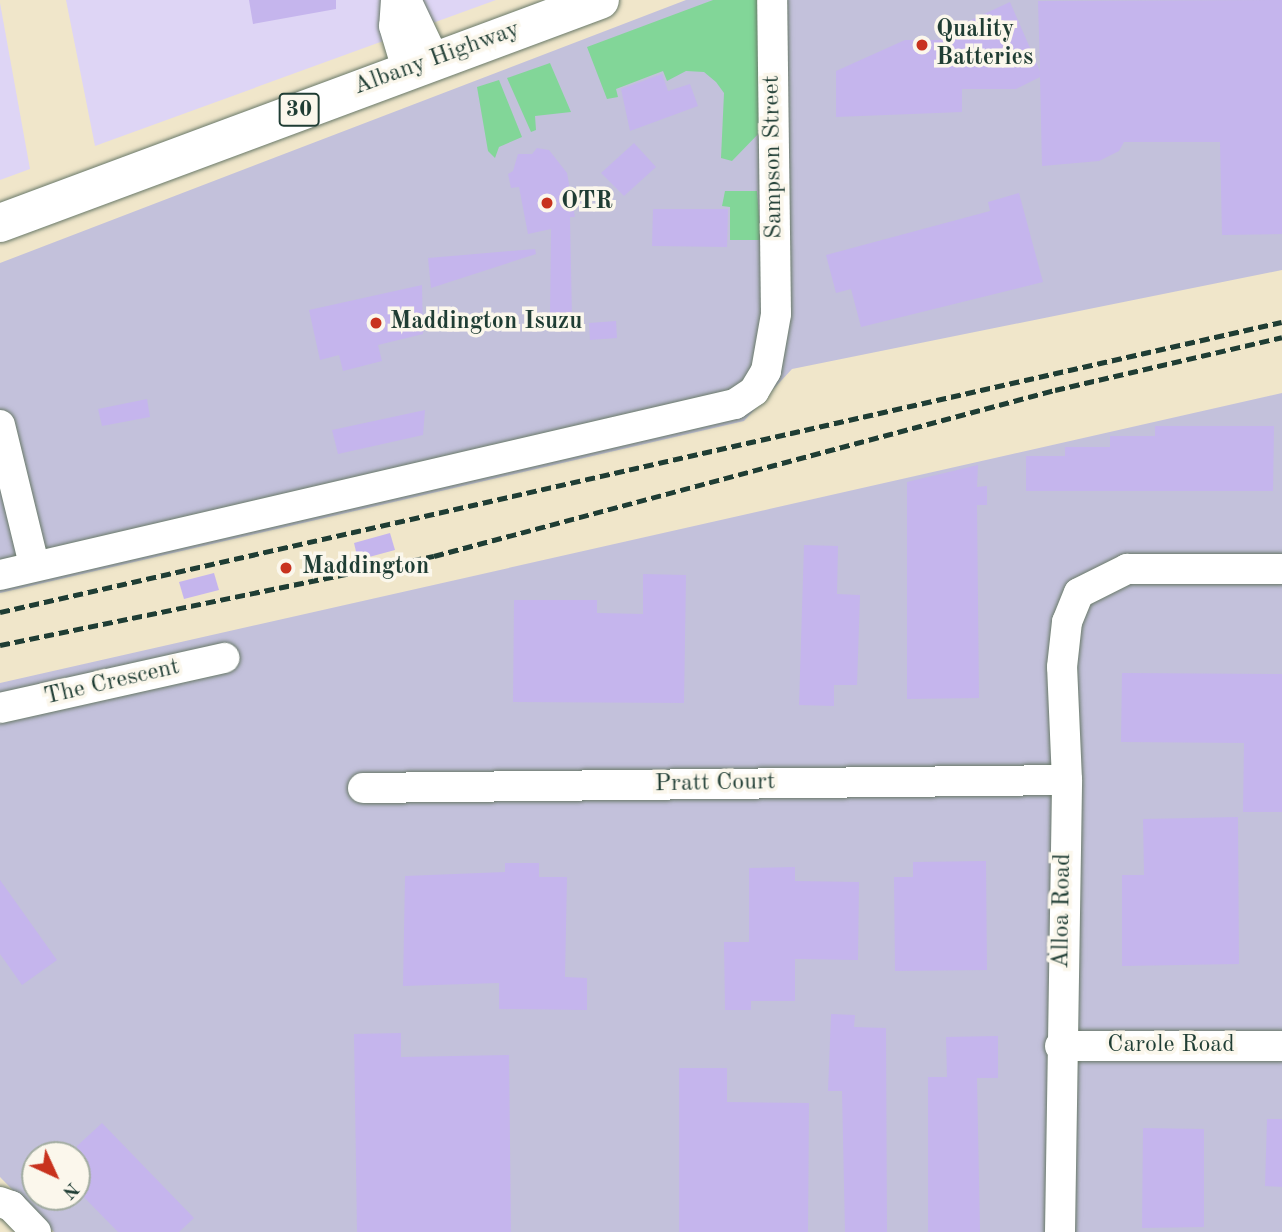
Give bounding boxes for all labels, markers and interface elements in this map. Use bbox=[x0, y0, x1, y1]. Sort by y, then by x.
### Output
street label: Albany Highway bbox=[350, 16, 524, 102]
place label: Quality Batteries bbox=[936, 17, 1033, 73]
marker: Quality Batteries bbox=[914, 37, 930, 53]
street label: Sampson Street bbox=[758, 75, 790, 239]
road number: 30 bbox=[278, 90, 320, 130]
place label: OTR bbox=[561, 189, 613, 217]
marker: OTR bbox=[539, 195, 555, 211]
place label: Maddington Isuzu bbox=[390, 309, 582, 337]
marker: Maddington Isuzu bbox=[368, 315, 384, 331]
place label: Maddington bbox=[302, 554, 429, 582]
marker: Maddington bbox=[276, 558, 296, 578]
street label: The Crescent bbox=[41, 653, 183, 713]
street label: Pratt Court bbox=[654, 769, 776, 799]
street label: Alloa Road bbox=[1048, 853, 1078, 969]
street label: Carole Road bbox=[1107, 1032, 1235, 1060]
north arrow bbox=[21, 1141, 91, 1211]
text: N bbox=[58, 1178, 82, 1202]

